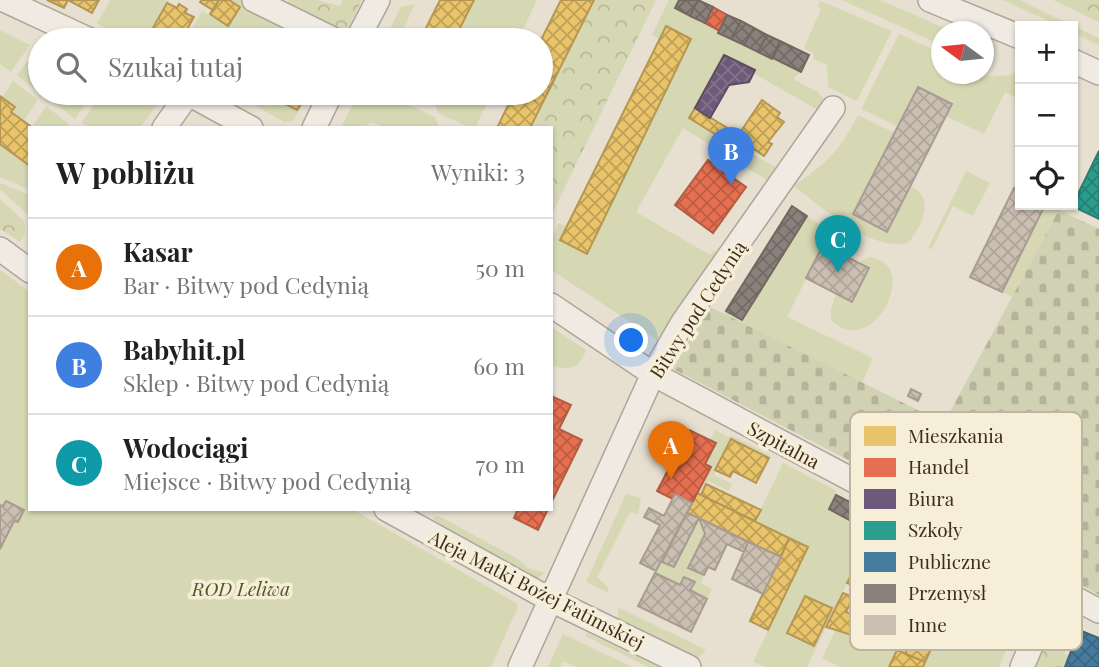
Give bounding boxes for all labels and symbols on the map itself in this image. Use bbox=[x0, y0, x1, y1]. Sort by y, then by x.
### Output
north arrow bbox=[931, 21, 994, 84]
pin: B bbox=[708, 127, 754, 185]
pin: C bbox=[815, 215, 861, 273]
street label: Bitwy pod Cedynią bbox=[643, 235, 752, 383]
your location bbox=[614, 323, 648, 357]
legend bbox=[850, 412, 1082, 650]
street label: Szpitalna bbox=[743, 414, 825, 474]
pin: A bbox=[648, 421, 694, 479]
text: Mieszkania bbox=[908, 422, 1004, 448]
text: Handel bbox=[908, 453, 970, 479]
text: Biura bbox=[908, 485, 955, 511]
text: Szkoły bbox=[908, 516, 963, 542]
street label: Aleja Matki Bożej Fatimskiej bbox=[424, 523, 649, 655]
text: Publiczne bbox=[908, 548, 991, 574]
park label: ROD Leliwa bbox=[191, 575, 290, 601]
text: Przemysł bbox=[908, 579, 987, 605]
text: Inne bbox=[908, 611, 947, 637]

